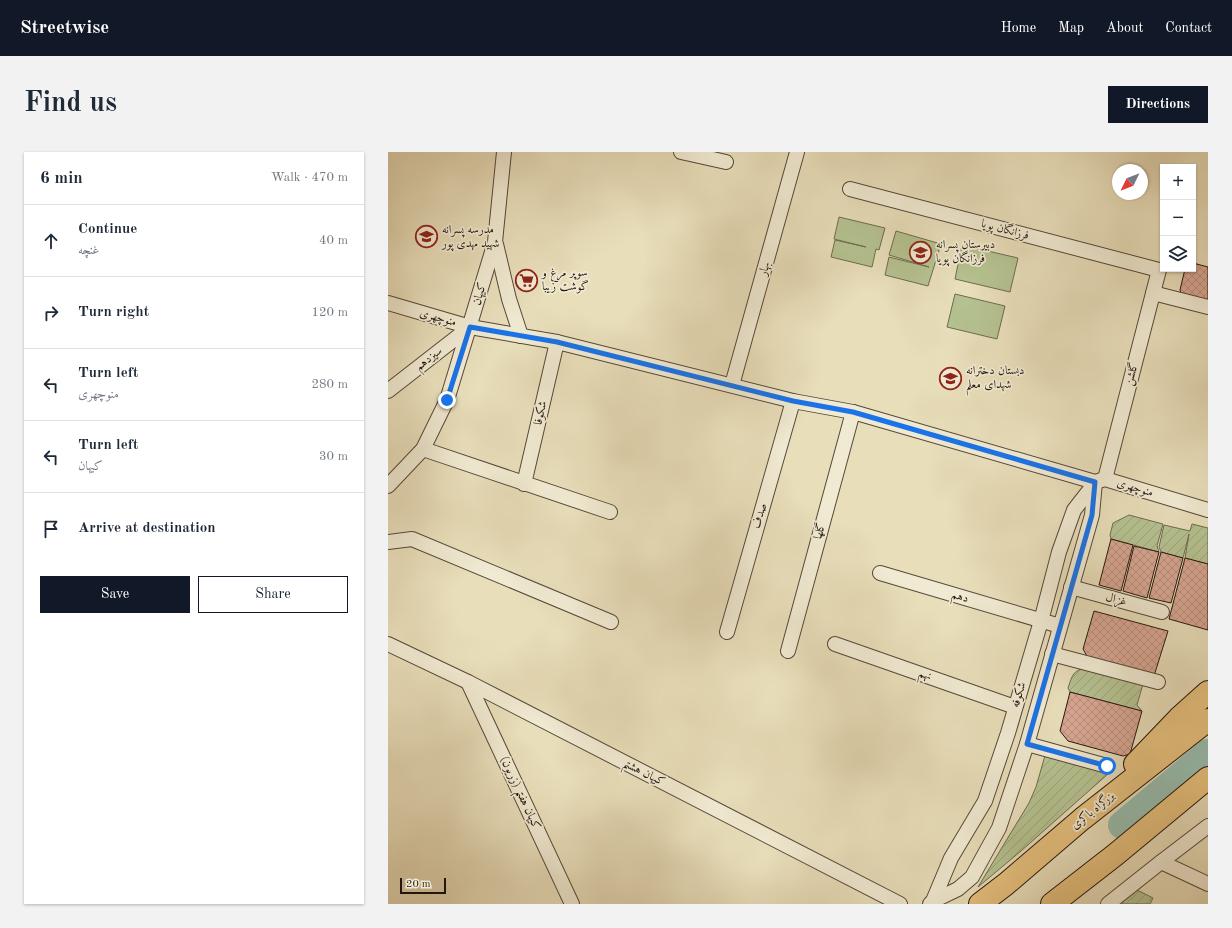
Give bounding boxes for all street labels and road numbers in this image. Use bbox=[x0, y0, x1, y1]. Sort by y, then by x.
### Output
street label: فرزانگان پویا bbox=[979, 215, 1031, 244]
street label: بهار bbox=[757, 261, 774, 279]
street label: کیهان bbox=[470, 281, 490, 307]
street label: منوچهری bbox=[418, 307, 458, 330]
street label: سیزدهم bbox=[413, 345, 447, 376]
street label: گلشن bbox=[1120, 360, 1143, 387]
street label: شکوفا bbox=[531, 399, 551, 426]
street label: منوچهری bbox=[1115, 477, 1155, 500]
street label: صدف bbox=[751, 502, 769, 530]
street label: گلها bbox=[809, 521, 828, 541]
street label: دهم bbox=[949, 589, 970, 609]
street label: غزال bbox=[1104, 591, 1128, 611]
street label: نهم bbox=[916, 667, 933, 687]
street label: شکوفه bbox=[1008, 680, 1030, 710]
street label: کیهان هفتم (زریون) bbox=[493, 754, 543, 834]
street label: کیهان هشتم bbox=[619, 756, 667, 793]
street label: بزرگراه باکری bbox=[1067, 788, 1118, 833]

